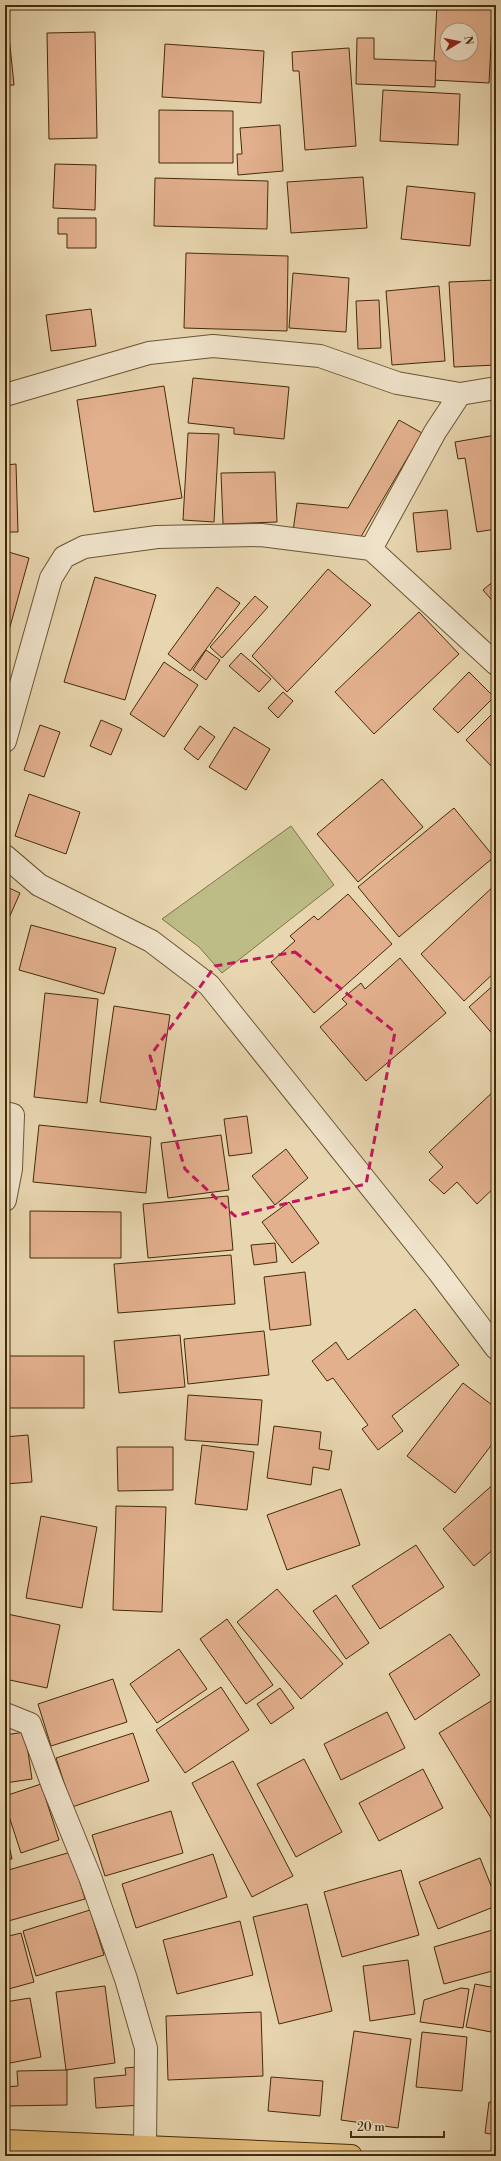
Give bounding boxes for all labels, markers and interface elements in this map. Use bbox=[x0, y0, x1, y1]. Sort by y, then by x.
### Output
north arrow bbox=[439, 22, 479, 62]
text: N bbox=[460, 35, 476, 46]
scale bar bbox=[351, 2113, 444, 2139]
text: 20 m bbox=[357, 2120, 385, 2135]

